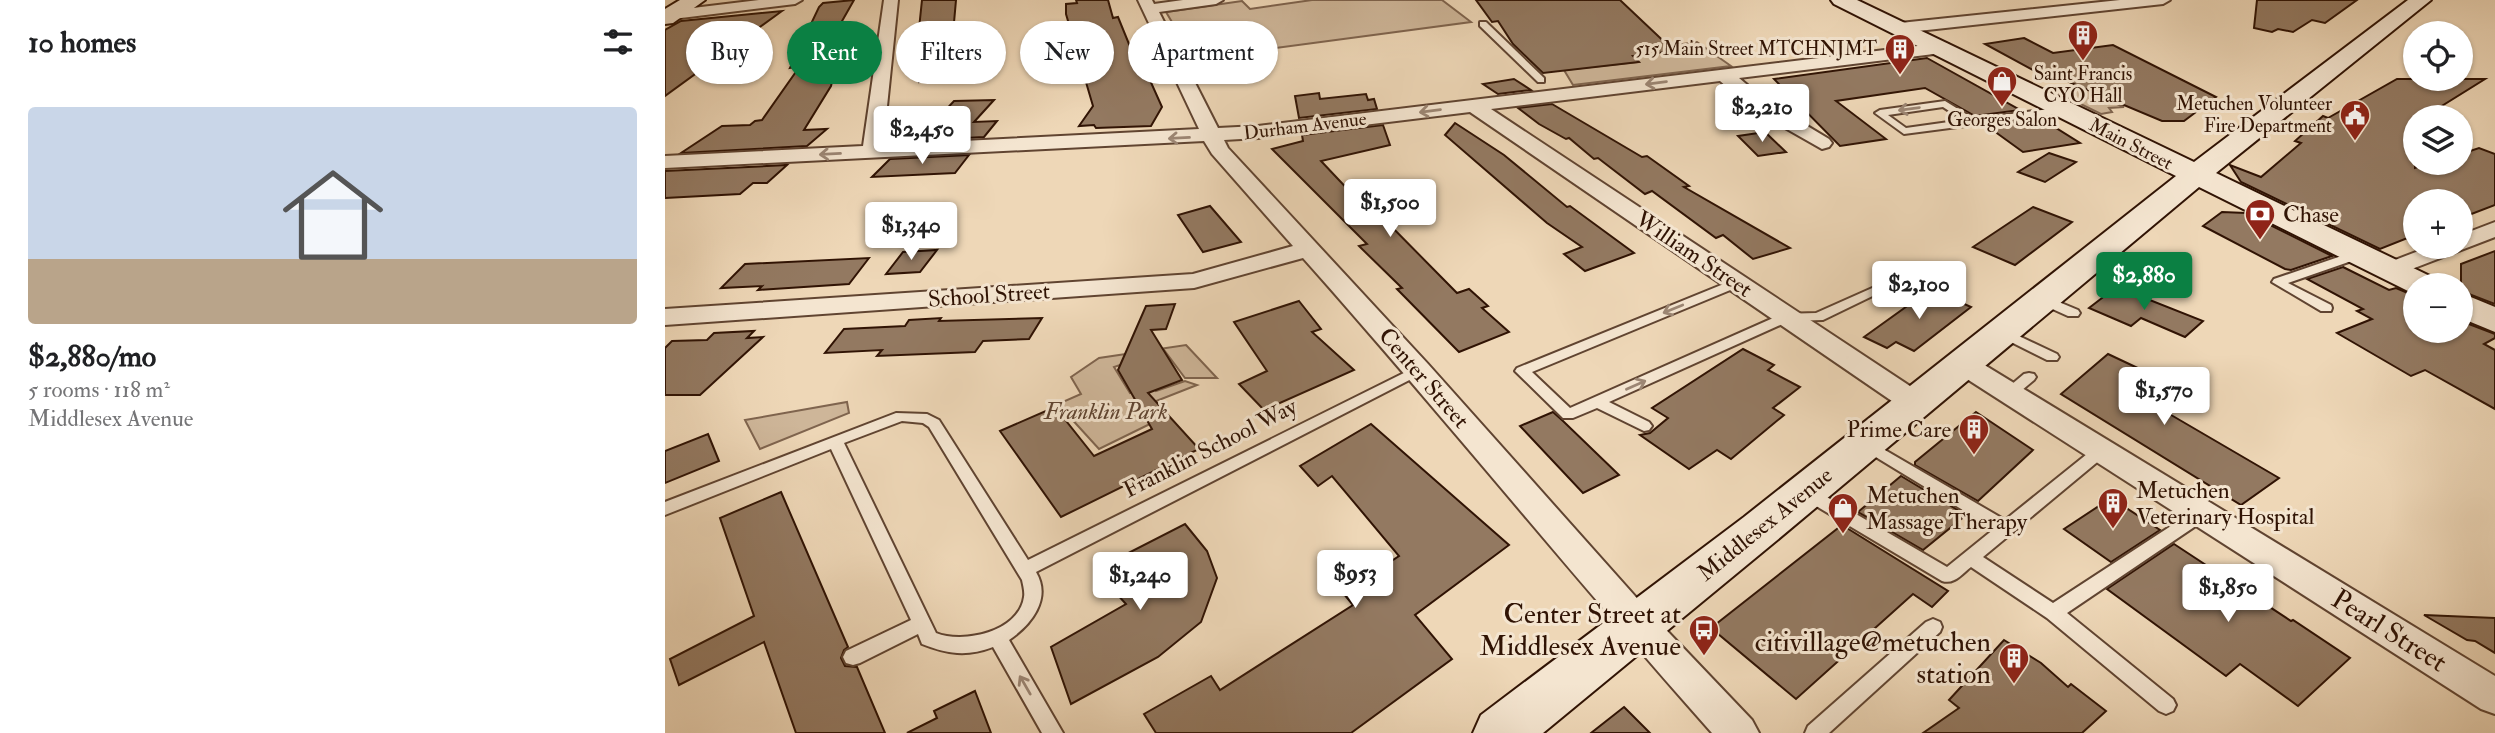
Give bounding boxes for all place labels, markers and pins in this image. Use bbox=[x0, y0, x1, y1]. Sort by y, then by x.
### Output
building icon: Saint Francis CYO Hall bbox=[2066, 18, 2100, 62]
building icon: 515 Main Street MTCHNJMT bbox=[1883, 32, 1917, 76]
place label: 515 Main Street MTCHNJMT bbox=[1636, 37, 1877, 61]
place label: Saint Francis CYO Hall bbox=[2034, 62, 2132, 108]
shop icon: Georges Salon bbox=[1985, 64, 2019, 108]
pin: $2,210 bbox=[1705, 85, 1819, 144]
place label: Metuchen Volunteer Fire Department bbox=[2176, 92, 2332, 139]
public building icon: Metuchen Volunteer Fire Department bbox=[2338, 98, 2372, 142]
pin: $2,450 bbox=[865, 106, 979, 166]
place label: Georges Salon bbox=[1947, 108, 2057, 132]
pin: $1,500 bbox=[1333, 180, 1447, 239]
bank icon: Chase bbox=[2243, 197, 2277, 241]
place label: Chase bbox=[2283, 200, 2339, 229]
pin: $1,340 bbox=[854, 202, 968, 262]
pin: $2,880 bbox=[2087, 252, 2201, 312]
pin: $2,100 bbox=[1862, 262, 1976, 321]
pin: $1,570 bbox=[2107, 368, 2221, 427]
building icon: Prime Care bbox=[1957, 412, 1991, 456]
place label: Prime Care bbox=[1847, 415, 1951, 444]
place label: Metuchen Veterinary Hospital bbox=[2136, 476, 2314, 532]
place label: Metuchen Massage Therapy bbox=[1866, 481, 2028, 537]
building icon: Metuchen Veterinary Hospital bbox=[2096, 486, 2130, 530]
shop icon: Metuchen Massage Therapy bbox=[1826, 491, 1860, 535]
pin: $953 bbox=[1314, 550, 1396, 610]
pin: $1,240 bbox=[1083, 552, 1197, 612]
pin: $1,850 bbox=[2171, 564, 2285, 624]
place label: Center Street at Middlesex Avenue bbox=[1480, 597, 1681, 664]
bus stop icon: Center Street at Middlesex Avenue bbox=[1687, 613, 1721, 657]
place label: citivillage@metuchen station bbox=[1755, 625, 1991, 692]
building icon: citivillage@metuchen station bbox=[1997, 641, 2031, 685]

